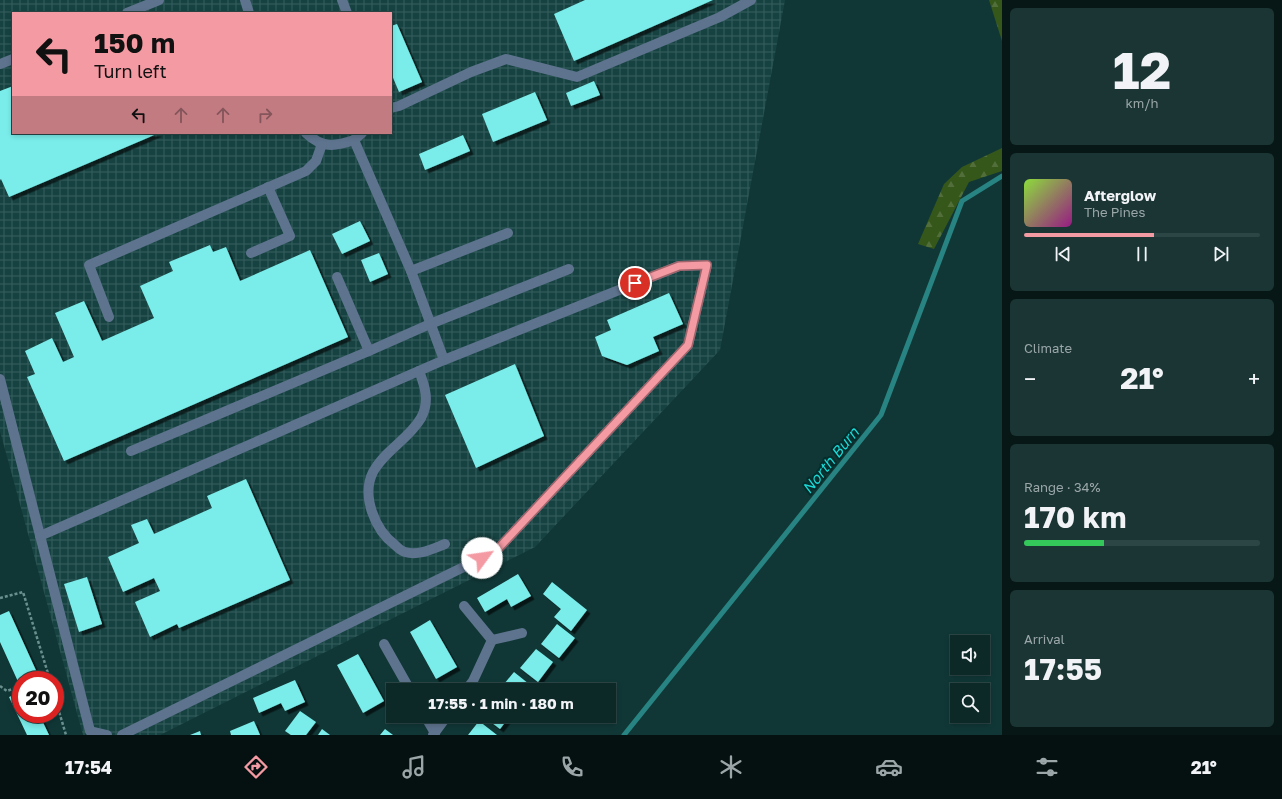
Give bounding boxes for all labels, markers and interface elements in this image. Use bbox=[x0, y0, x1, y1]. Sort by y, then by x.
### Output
text: 150 m bbox=[94, 26, 175, 59]
icon: left bbox=[28, 28, 80, 80]
text: 12 bbox=[1113, 38, 1171, 100]
text: Turn left bbox=[94, 60, 167, 82]
text: km/h bbox=[1125, 95, 1159, 111]
icon: left bbox=[128, 104, 150, 126]
icon: ahead bbox=[170, 104, 192, 126]
icon: ahead bbox=[212, 104, 234, 126]
icon: right bbox=[254, 104, 276, 126]
text: Afterglow bbox=[1084, 186, 1156, 204]
text: The Pines bbox=[1084, 204, 1145, 220]
icon: previous bbox=[1052, 243, 1074, 265]
icon: pause bbox=[1131, 243, 1153, 265]
icon: next bbox=[1210, 243, 1232, 265]
pin bbox=[618, 266, 652, 300]
icon: arrive bbox=[624, 272, 646, 294]
text: Climate bbox=[1024, 340, 1072, 356]
text: 21° bbox=[1120, 360, 1164, 396]
text: − bbox=[1024, 365, 1036, 392]
text: + bbox=[1248, 365, 1260, 392]
water label: North Burn bbox=[798, 423, 863, 497]
text: Range · 34% bbox=[1024, 479, 1100, 495]
text: 170 km bbox=[1024, 499, 1126, 535]
position arrow bbox=[461, 537, 503, 579]
text: Arrival bbox=[1024, 631, 1065, 647]
map controls bbox=[950, 635, 990, 723]
button: sound bbox=[950, 635, 990, 675]
text: 17:55 bbox=[1024, 651, 1102, 687]
speed limit sign: 20 bbox=[12, 671, 64, 723]
button: search bbox=[950, 683, 990, 723]
text: 17:55 · 1 min · 180 m bbox=[428, 694, 574, 712]
icon: directions bbox=[242, 753, 270, 781]
icon: music bbox=[400, 753, 428, 781]
icon: phone bbox=[558, 753, 586, 781]
icon: climate bbox=[717, 753, 745, 781]
icon: car bbox=[875, 753, 903, 781]
icon: filters bbox=[1033, 753, 1061, 781]
text: 17:54 bbox=[65, 756, 112, 778]
text: 21° bbox=[1191, 756, 1217, 778]

